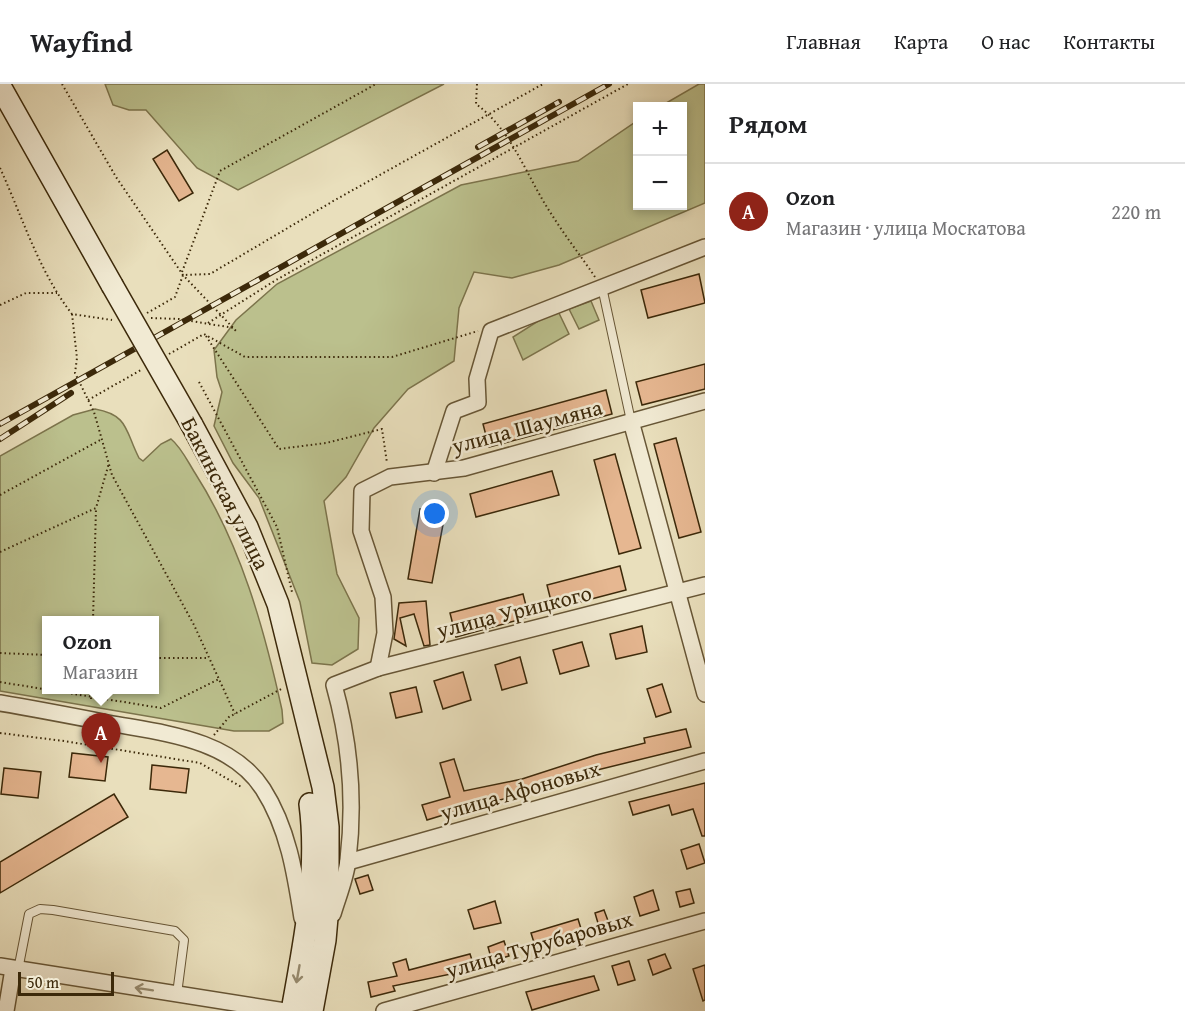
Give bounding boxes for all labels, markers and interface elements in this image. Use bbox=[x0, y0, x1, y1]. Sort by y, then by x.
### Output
text: Wayfind bbox=[30, 21, 132, 62]
text: Главная bbox=[786, 26, 861, 57]
text: Карта bbox=[894, 26, 948, 57]
text: О нас bbox=[981, 26, 1030, 57]
text: Контакты bbox=[1063, 26, 1155, 57]
map controls bbox=[633, 102, 687, 210]
button: + bbox=[633, 102, 687, 156]
text: Рядом bbox=[729, 104, 807, 143]
button: − bbox=[633, 156, 687, 210]
text: Ozon bbox=[786, 181, 835, 213]
text: A bbox=[742, 197, 755, 226]
text: 220 m bbox=[1111, 197, 1161, 226]
text: Магазин · улица Москатова bbox=[786, 213, 1026, 242]
street label: улица Шаумяна bbox=[447, 390, 606, 462]
street label: Бакинская улица bbox=[174, 411, 278, 575]
your location bbox=[420, 499, 449, 528]
street label: улица Урицкого bbox=[432, 576, 595, 646]
popup bbox=[42, 616, 159, 694]
text: Ozon bbox=[63, 625, 112, 657]
text: Магазин bbox=[63, 657, 138, 686]
pin: A bbox=[82, 714, 120, 763]
street label: улица Афоновых bbox=[435, 752, 604, 828]
street label: улица Турубаровых bbox=[441, 902, 637, 986]
one-way arrow bbox=[292, 964, 303, 983]
scale bar bbox=[18, 969, 114, 996]
text: 50 m bbox=[27, 970, 59, 994]
one-way arrow bbox=[135, 984, 155, 995]

